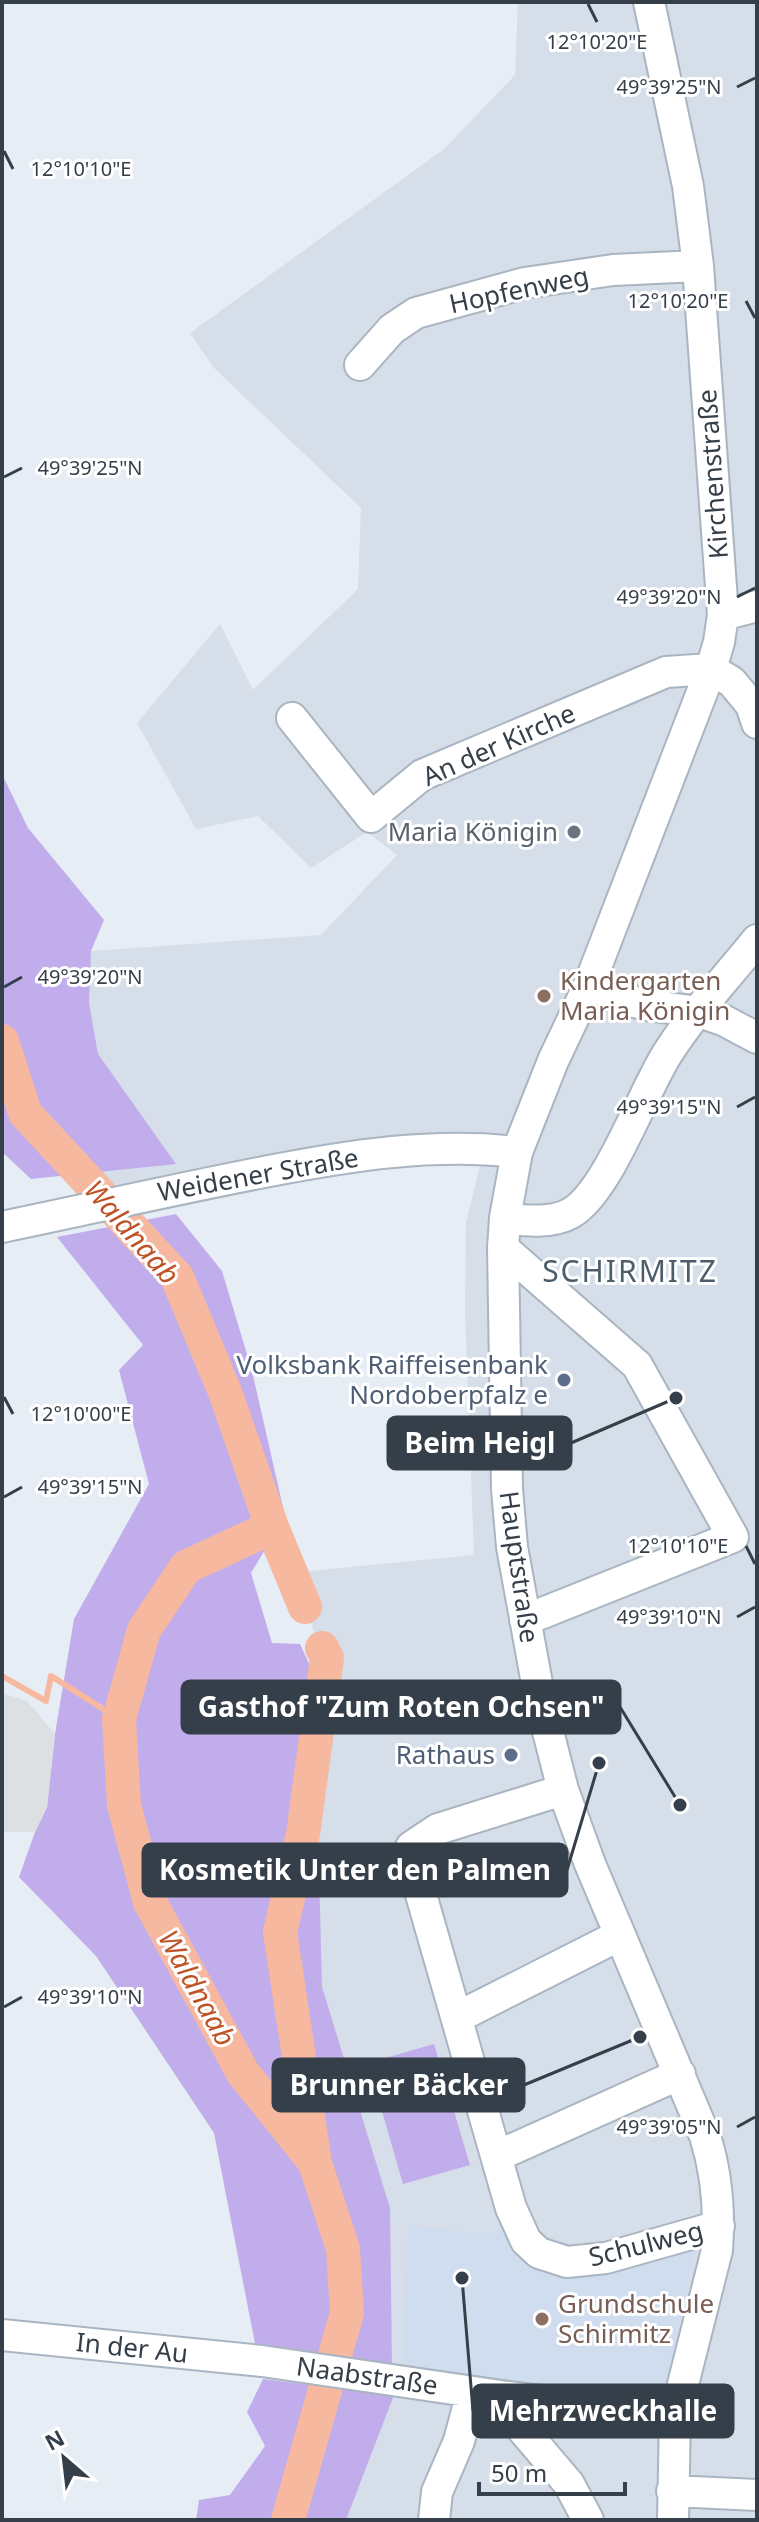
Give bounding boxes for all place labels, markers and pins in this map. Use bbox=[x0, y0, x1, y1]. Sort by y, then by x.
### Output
place label: Maria Königin bbox=[388, 813, 558, 849]
marker: Maria Königin bbox=[565, 823, 583, 841]
place label: Kindergarten Maria Königin bbox=[560, 962, 730, 1028]
marker: Kindergarten Maria Königin bbox=[535, 987, 553, 1005]
place label: Volksbank Raiffeisenbank Nordoberpfalz e bbox=[236, 1346, 548, 1412]
marker: Volksbank Raiffeisenbank Nordoberpfalz e bbox=[555, 1371, 573, 1389]
callout: Beim Heigl bbox=[388, 1417, 571, 1469]
callout: Gasthof "Zum Roten Ochsen" bbox=[182, 1681, 620, 1733]
place label: Rathaus bbox=[396, 1736, 495, 1772]
marker: Rathaus bbox=[502, 1746, 520, 1764]
callout: Kosmetik Unter den Palmen bbox=[143, 1844, 567, 1896]
callout: Brunner Bäcker bbox=[273, 2059, 524, 2111]
place label: Grundschule Schirmitz bbox=[558, 2285, 714, 2351]
marker: Grundschule Schirmitz bbox=[533, 2310, 551, 2328]
callout: Mehrzweckhalle bbox=[473, 2385, 733, 2437]

